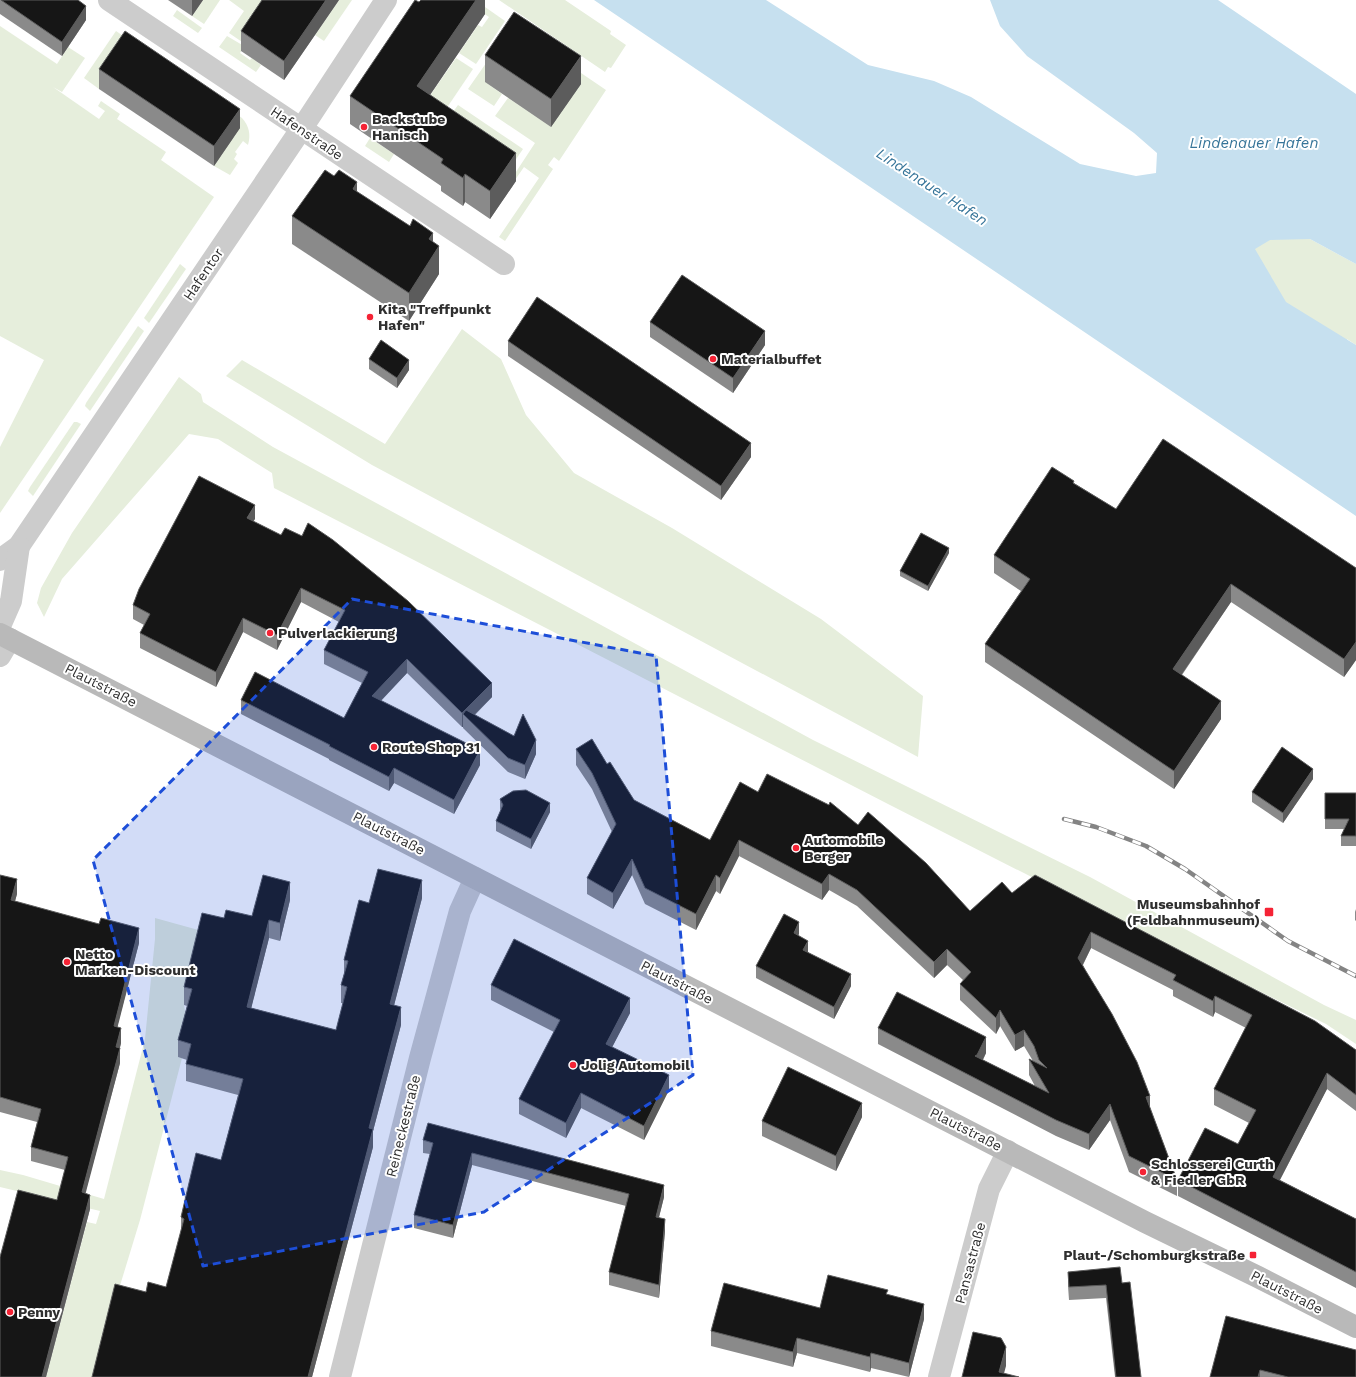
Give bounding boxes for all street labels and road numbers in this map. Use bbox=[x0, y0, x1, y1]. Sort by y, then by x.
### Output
street label: Hafenstraße bbox=[268, 103, 346, 163]
street label: Hafentor bbox=[180, 244, 227, 303]
street label: Plautstraße bbox=[62, 660, 140, 710]
street label: Plautstraße bbox=[350, 808, 428, 858]
street label: Plautstraße bbox=[638, 957, 716, 1007]
street label: Reineckestraße bbox=[383, 1073, 423, 1179]
street label: Plautstraße bbox=[927, 1104, 1005, 1154]
street label: Pansastraße bbox=[951, 1220, 989, 1306]
street label: Plautstraße bbox=[1248, 1267, 1326, 1317]

